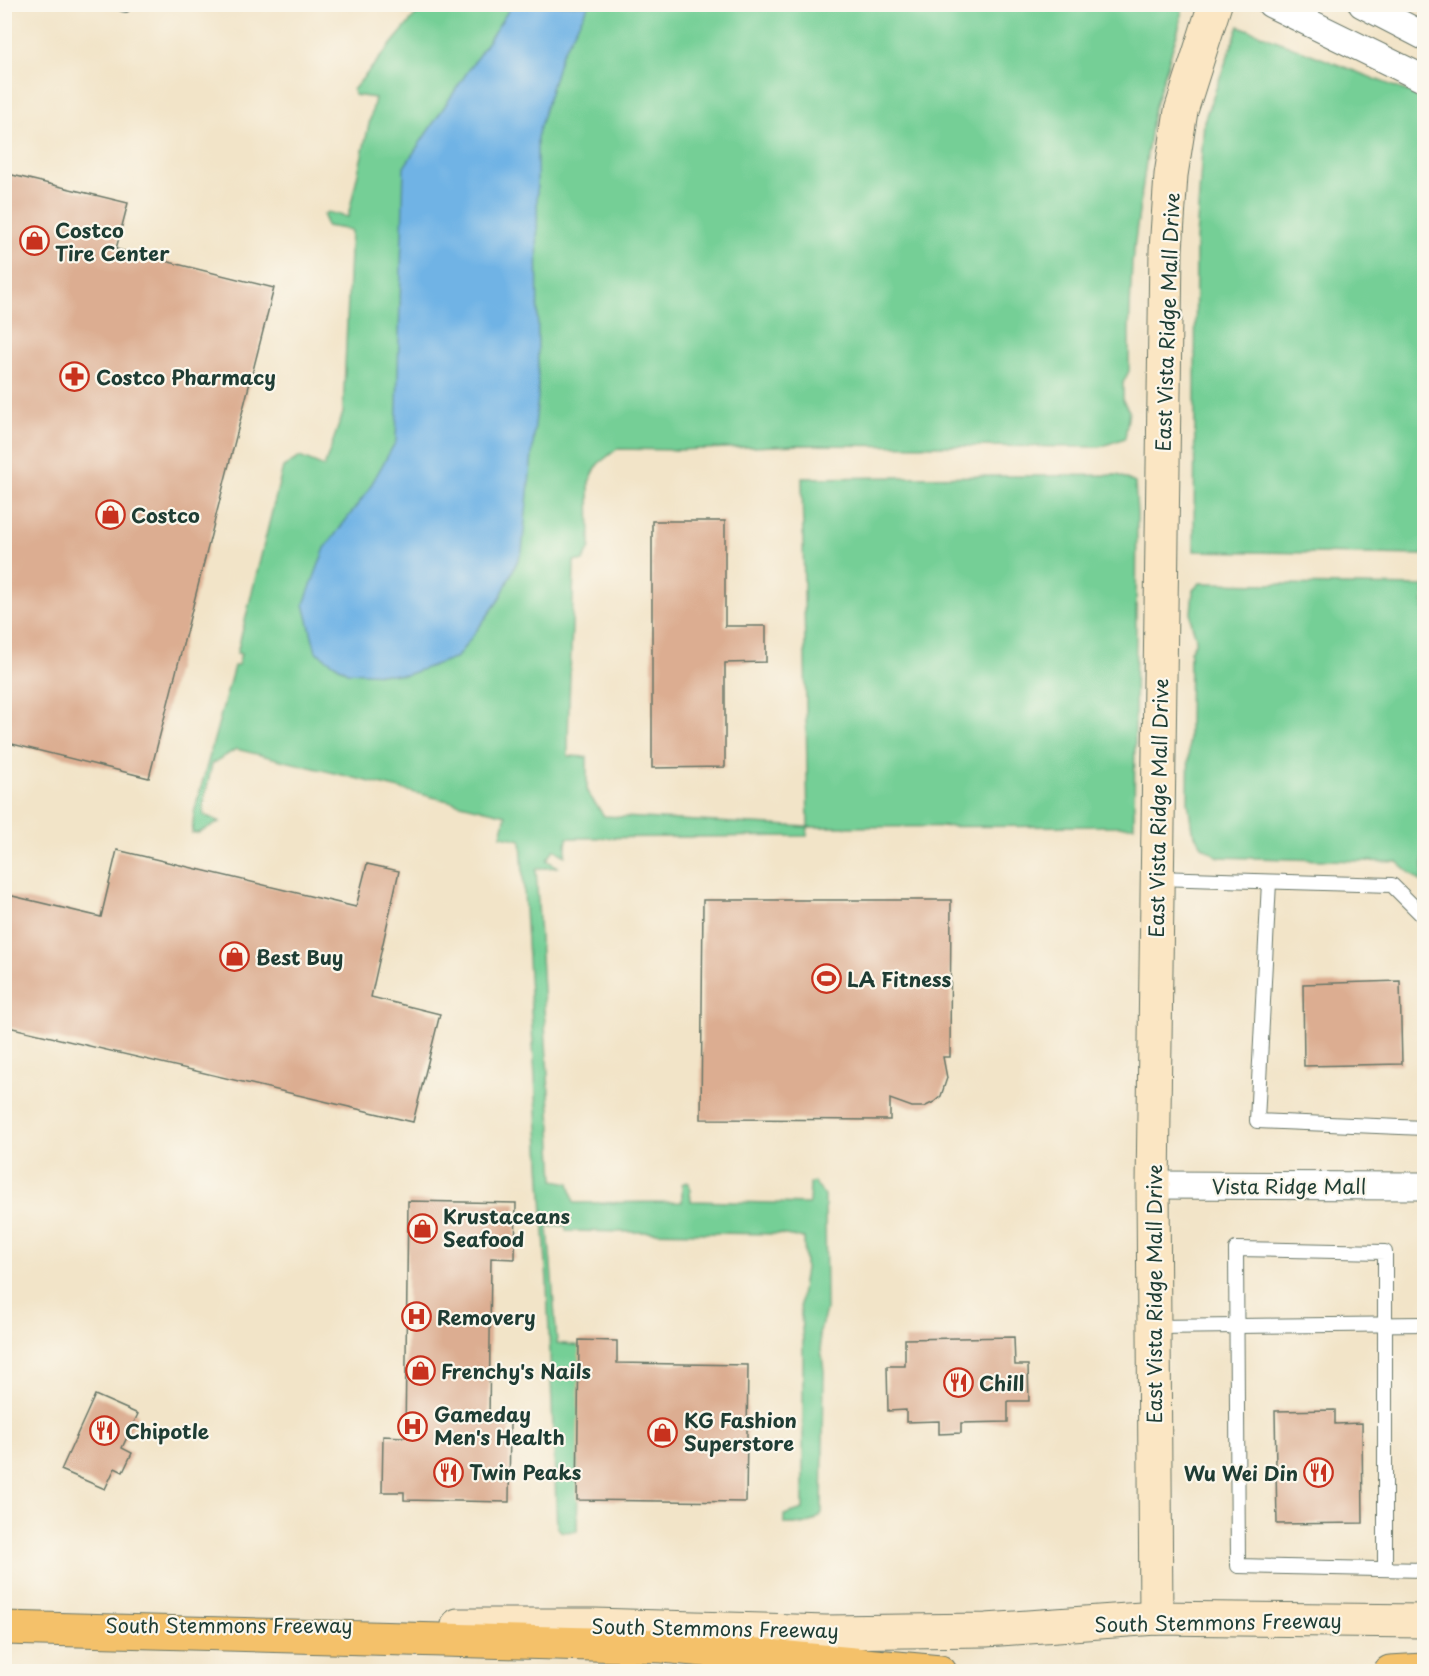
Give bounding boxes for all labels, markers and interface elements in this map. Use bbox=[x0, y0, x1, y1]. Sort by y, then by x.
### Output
street label: East Vista Ridge Mall Drive bbox=[1147, 192, 1187, 452]
place label: Costco Tire Center bbox=[55, 215, 170, 268]
shop icon: Costco Tire Center bbox=[18, 225, 50, 257]
pharmacy icon: Costco Pharmacy bbox=[59, 361, 91, 393]
place label: Costco Pharmacy bbox=[96, 362, 276, 392]
shop icon: Costco bbox=[94, 499, 126, 531]
place label: Costco bbox=[131, 500, 200, 530]
street label: East Vista Ridge Mall Drive bbox=[1141, 678, 1175, 938]
shop icon: Best Buy bbox=[219, 941, 251, 973]
place label: Best Buy bbox=[256, 942, 343, 972]
sports icon: LA Fitness bbox=[810, 963, 842, 995]
place label: LA Fitness bbox=[847, 964, 952, 994]
street label: East Vista Ridge Mall Drive bbox=[1139, 1164, 1169, 1424]
street label: Vista Ridge Mall bbox=[1212, 1171, 1366, 1201]
place label: Krustaceans Seafood bbox=[443, 1201, 571, 1254]
shop icon: Krustaceans Seafood bbox=[406, 1212, 438, 1244]
hospital icon: Removery bbox=[400, 1301, 432, 1333]
place label: Removery bbox=[437, 1302, 536, 1332]
shop icon: Frenchy's Nails bbox=[404, 1355, 436, 1387]
place label: Frenchy's Nails bbox=[441, 1356, 591, 1386]
restaurant icon: Chill bbox=[942, 1367, 974, 1399]
place label: Chill bbox=[979, 1368, 1024, 1398]
place label: Gameday Men's Health bbox=[434, 1399, 565, 1452]
place label: KG Fashion Superstore bbox=[684, 1405, 797, 1458]
hospital icon: Gameday Men's Health bbox=[397, 1410, 429, 1442]
restaurant icon: Chipotle bbox=[88, 1415, 120, 1447]
place label: Chipotle bbox=[125, 1416, 209, 1446]
shop icon: KG Fashion Superstore bbox=[647, 1416, 679, 1448]
restaurant icon: Twin Peaks bbox=[432, 1456, 464, 1488]
place label: Twin Peaks bbox=[469, 1457, 582, 1487]
restaurant icon: Wu Wei Din bbox=[1303, 1457, 1335, 1489]
place label: Wu Wei Din bbox=[1184, 1458, 1298, 1488]
street label: South Stemmons Freeway bbox=[1094, 1605, 1342, 1639]
street label: South Stemmons Freeway bbox=[105, 1610, 353, 1640]
street label: South Stemmons Freeway bbox=[591, 1611, 839, 1645]

